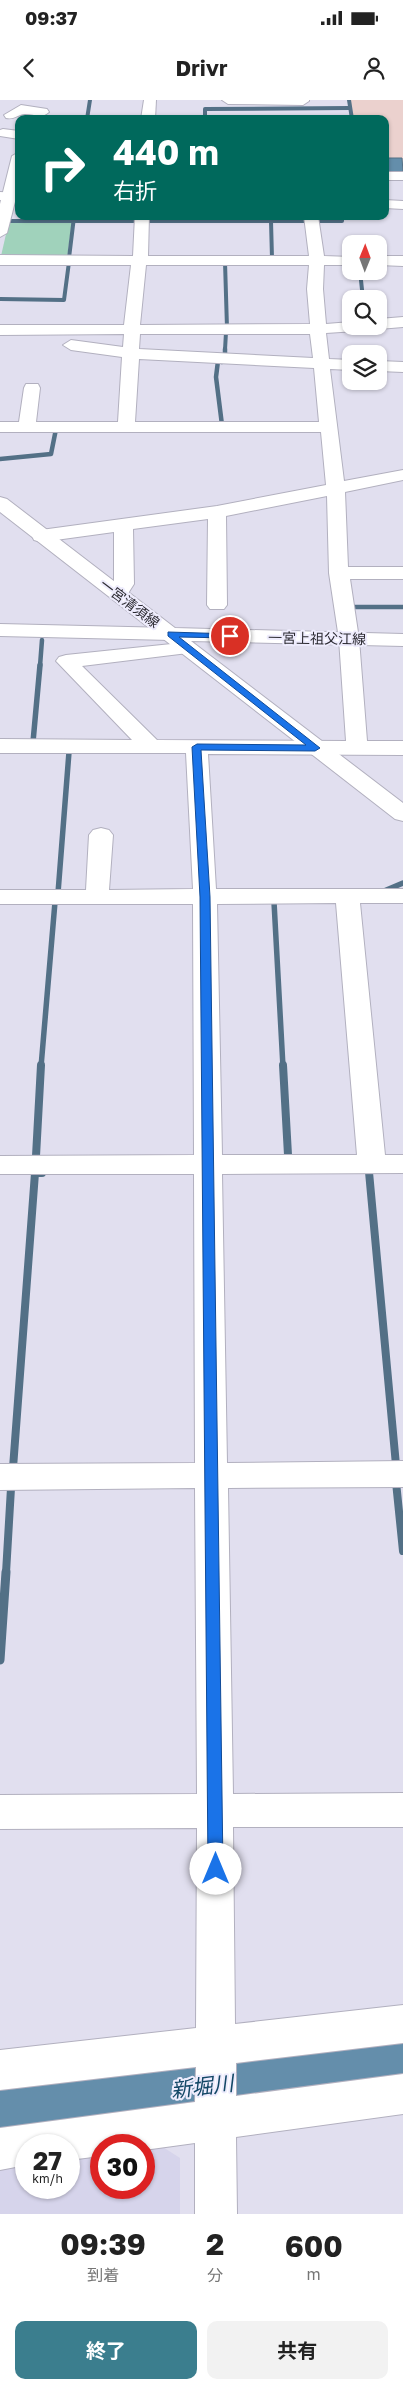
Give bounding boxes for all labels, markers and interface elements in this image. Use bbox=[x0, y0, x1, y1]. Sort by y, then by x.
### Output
text: 09:37 bbox=[25, 6, 77, 29]
icon: back bbox=[15, 54, 43, 82]
text: Drivr bbox=[175, 54, 228, 81]
icon: person bbox=[360, 54, 388, 82]
text: 440 m bbox=[113, 131, 219, 173]
icon: right bbox=[30, 135, 95, 200]
text: 右折 bbox=[113, 177, 157, 204]
north arrow bbox=[342, 235, 388, 280]
map controls bbox=[342, 235, 387, 390]
button: search bbox=[342, 290, 387, 335]
button: layers bbox=[342, 345, 387, 390]
street label: 一宮清須線 bbox=[97, 575, 163, 631]
pin bbox=[209, 615, 251, 657]
icon: arrive bbox=[216, 622, 244, 650]
street label: 一宮上祖父江線 bbox=[268, 629, 366, 647]
position arrow bbox=[189, 1842, 241, 1894]
water label: 新堀川 bbox=[169, 2069, 237, 2103]
speed limit sign: 30 bbox=[90, 2134, 155, 2199]
text: 27 bbox=[33, 2145, 62, 2176]
text: km/h bbox=[32, 2171, 63, 2186]
text: 09:39 bbox=[60, 2226, 146, 2262]
text: 2 bbox=[206, 2226, 224, 2262]
text: 600 bbox=[285, 2228, 343, 2264]
text: m bbox=[307, 2264, 321, 2284]
text: 到着 bbox=[87, 2265, 119, 2285]
text: 分 bbox=[207, 2265, 223, 2285]
button: 終了 bbox=[15, 2321, 197, 2379]
button: 共有 bbox=[207, 2321, 388, 2379]

